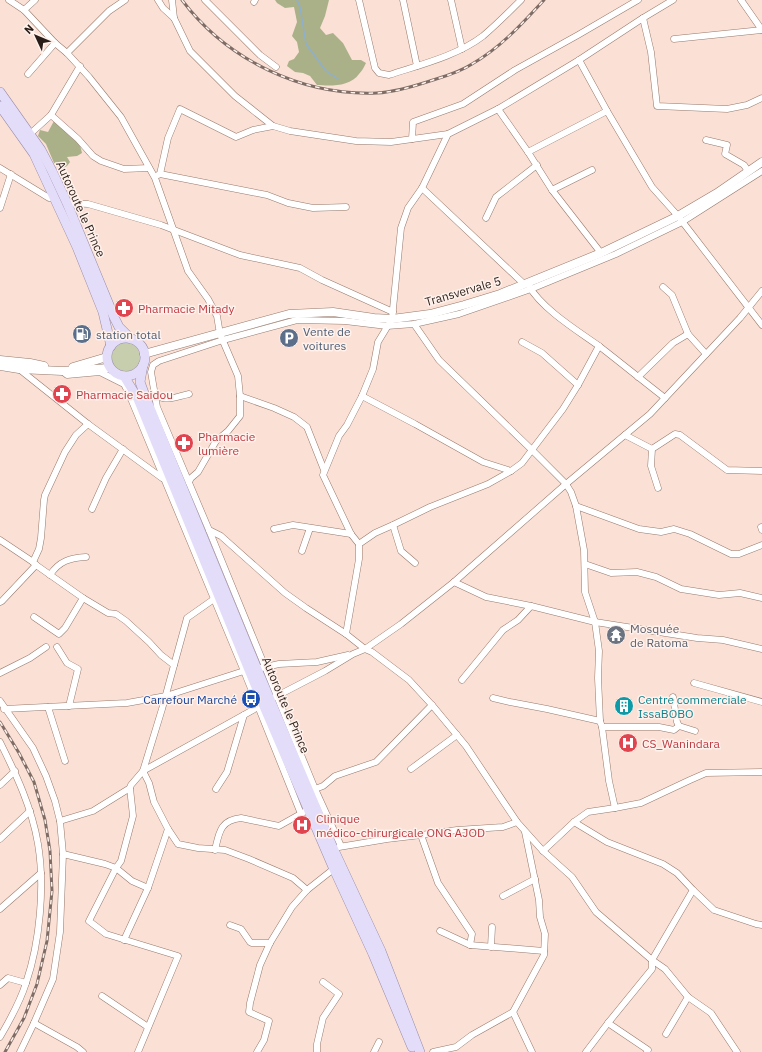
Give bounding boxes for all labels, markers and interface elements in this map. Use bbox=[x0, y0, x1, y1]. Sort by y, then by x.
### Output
north arrow bbox=[16, 16, 56, 56]
text: N bbox=[21, 21, 37, 37]
street label: Autoroute le Prince bbox=[53, 159, 109, 260]
street label: Transvervale 5 bbox=[423, 273, 503, 309]
pharmacy icon: Pharmacie Mitady bbox=[113, 297, 135, 319]
place label: Pharmacie Mitady bbox=[138, 301, 235, 316]
fuel station icon: station total bbox=[71, 323, 93, 345]
place label: Vente de voitures bbox=[303, 324, 351, 353]
place label: station total bbox=[96, 327, 161, 342]
parking icon: Vente de voitures bbox=[278, 327, 300, 349]
pharmacy icon: Pharmacie Saidou bbox=[51, 383, 73, 405]
place label: Pharmacie Saidou bbox=[76, 387, 173, 402]
place label: Pharmacie lumière bbox=[198, 429, 256, 458]
pharmacy icon: Pharmacie lumière bbox=[173, 432, 195, 454]
place label: Mosquée de Ratoma bbox=[630, 621, 689, 650]
temple icon: Mosquée de Ratoma bbox=[605, 624, 627, 646]
street label: Autoroute le Prince bbox=[259, 654, 313, 756]
bus stop icon: Carrefour Marché bbox=[240, 688, 262, 710]
place label: Carrefour Marché bbox=[143, 692, 237, 707]
place label: Centre commerciale IssaBOBO bbox=[638, 692, 747, 721]
building icon: Centre commerciale IssaBOBO bbox=[613, 695, 635, 717]
hospital icon: CS_Wanindara bbox=[617, 732, 639, 754]
place label: CS_Wanindara bbox=[642, 736, 720, 751]
place label: Clinique médico-chirurgicale ONG AJOD bbox=[316, 811, 485, 840]
hospital icon: Clinique médico-chirurgicale ONG AJOD bbox=[291, 814, 313, 836]

